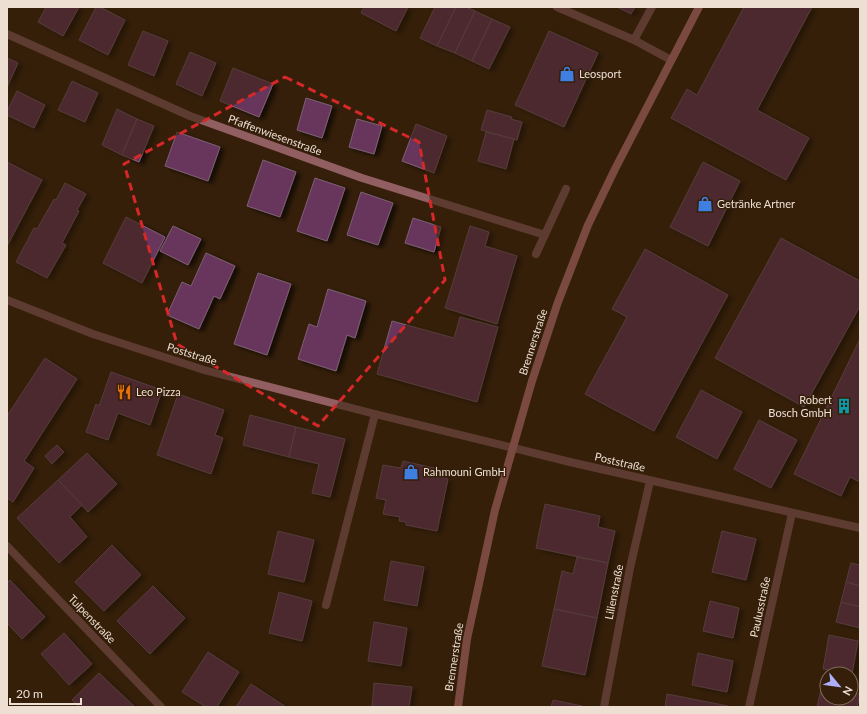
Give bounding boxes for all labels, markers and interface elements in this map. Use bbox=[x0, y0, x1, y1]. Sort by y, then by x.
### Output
shop icon: Leosport bbox=[558, 65, 576, 83]
place label: Leosport bbox=[579, 67, 621, 80]
street label: Pfaffenwiesenstraße bbox=[226, 112, 324, 158]
shop icon: Getränke Artner bbox=[696, 195, 714, 213]
place label: Getränke Artner bbox=[717, 197, 795, 210]
street label: Brennerstraße bbox=[516, 307, 549, 377]
street label: Poststraße bbox=[166, 340, 219, 367]
restaurant icon: Leo Pizza bbox=[115, 383, 133, 401]
place label: Leo Pizza bbox=[136, 385, 181, 398]
place label: Robert Bosch GmbH bbox=[768, 393, 832, 419]
building icon: Robert Bosch GmbH bbox=[835, 397, 853, 415]
street label: Poststraße bbox=[594, 449, 647, 474]
shop icon: Rahmouni GmbH bbox=[402, 463, 420, 481]
place label: Rahmouni GmbH bbox=[423, 465, 506, 478]
street label: Lilienstraße bbox=[602, 563, 625, 621]
street label: Paulusstraße bbox=[747, 575, 772, 638]
street label: Tulpenstraße bbox=[66, 592, 119, 646]
street label: Brennerstraße bbox=[442, 622, 465, 692]
north arrow bbox=[819, 666, 859, 706]
scale bar bbox=[10, 680, 81, 706]
text: N bbox=[840, 684, 856, 698]
text: 20 m bbox=[16, 686, 43, 701]

